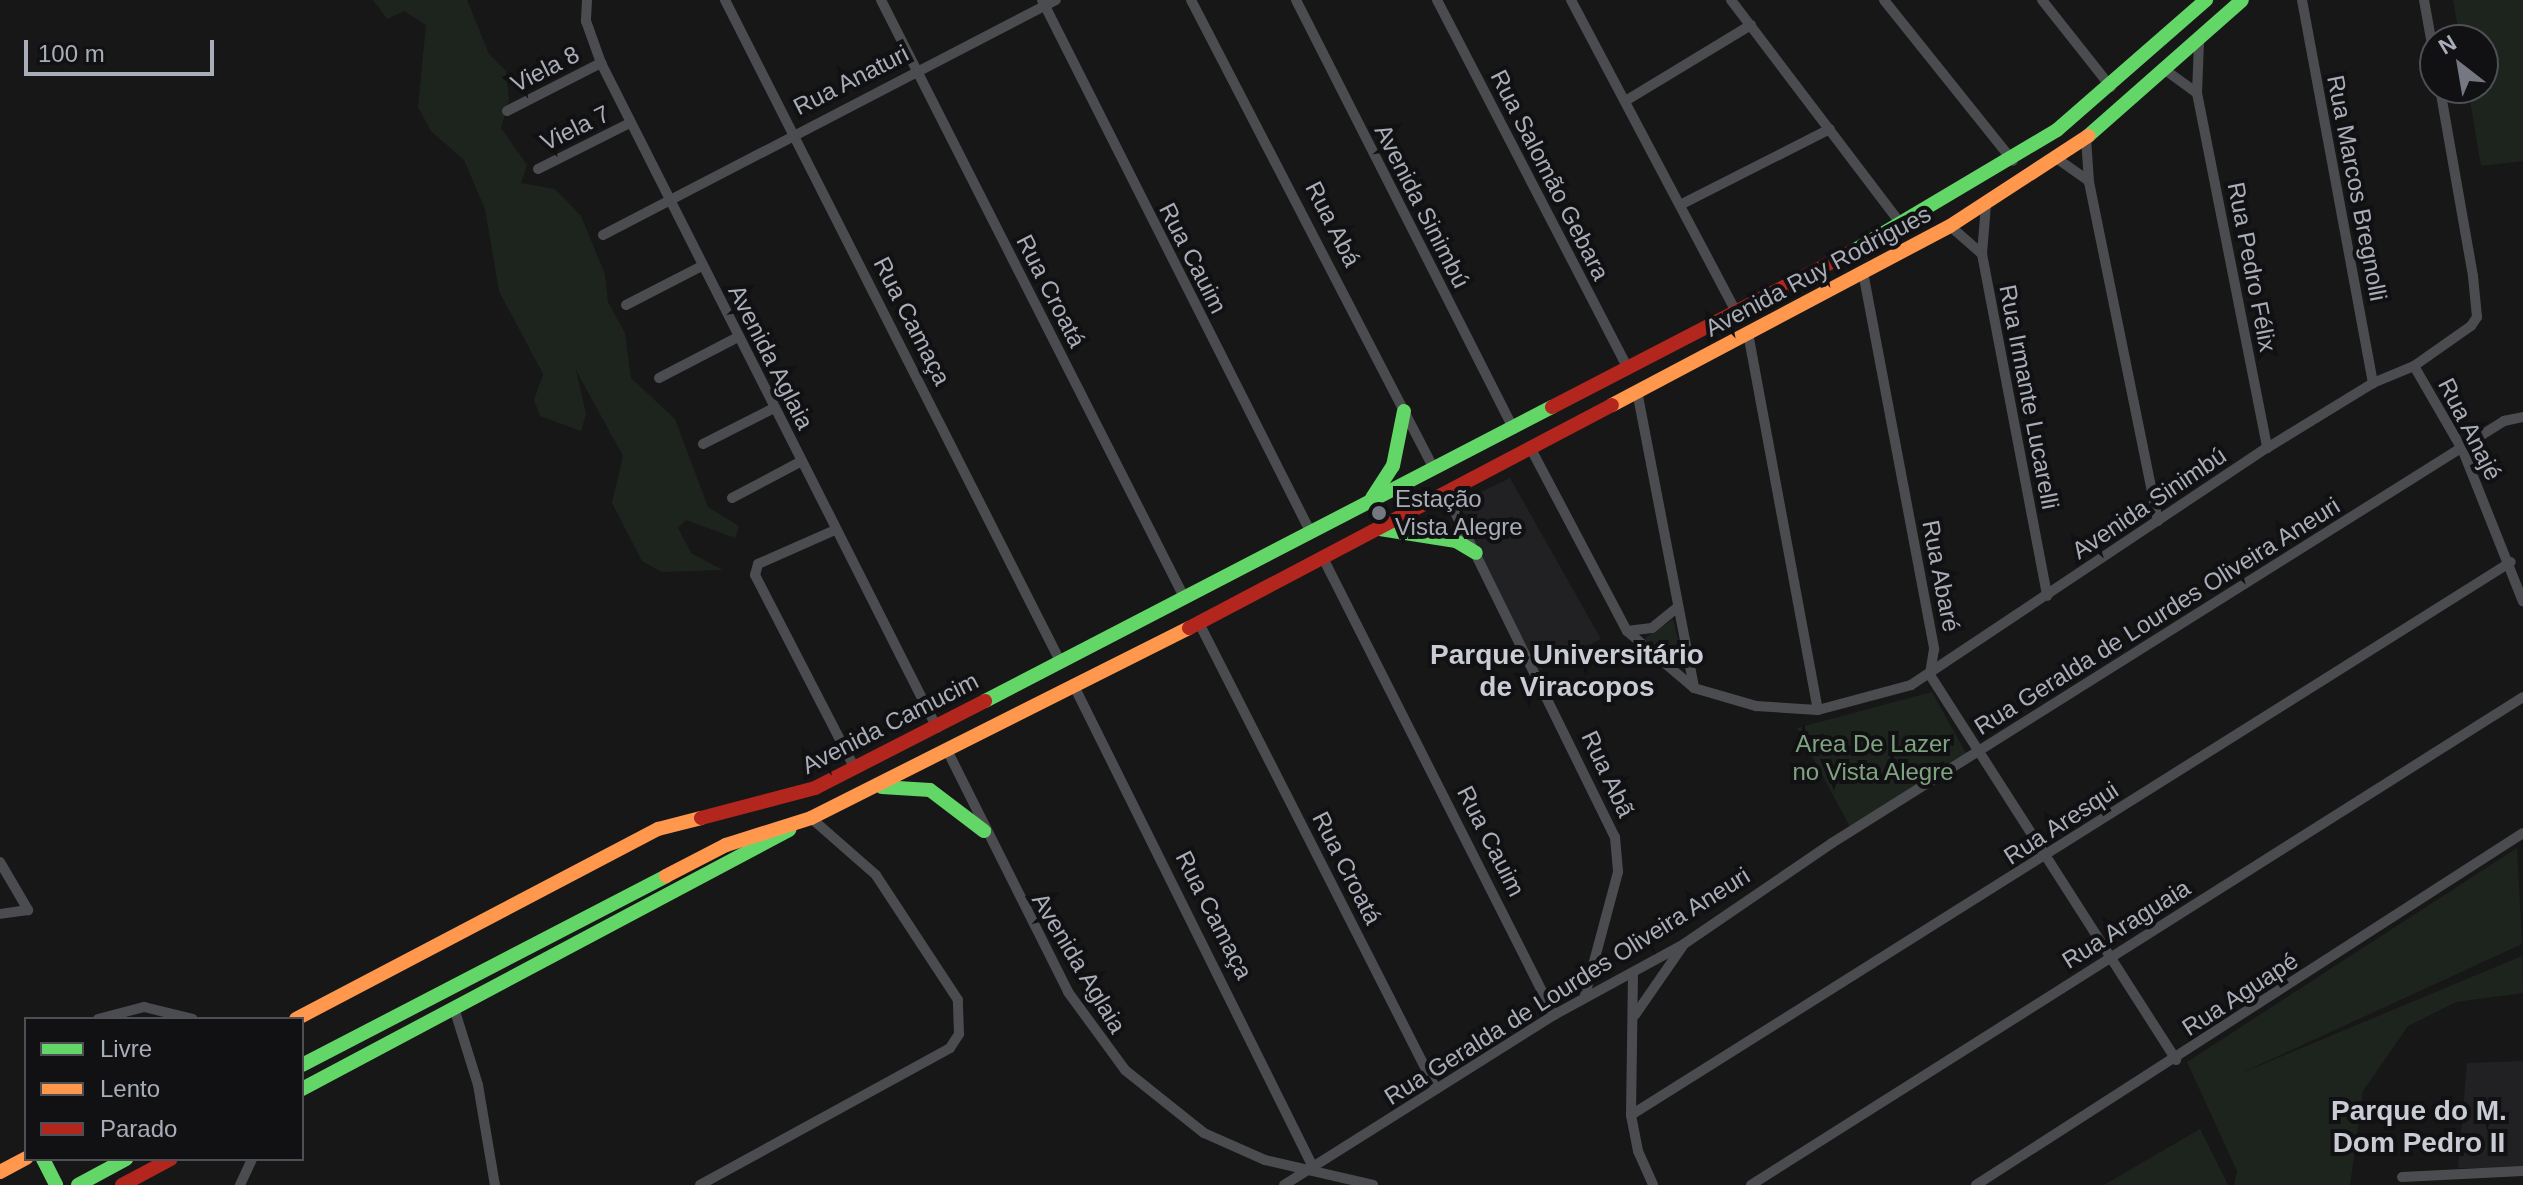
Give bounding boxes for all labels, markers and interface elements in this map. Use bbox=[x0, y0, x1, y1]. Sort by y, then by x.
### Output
scale bar bbox=[28, 24, 218, 74]
north arrow bbox=[2419, 24, 2499, 104]
text: N bbox=[2434, 30, 2461, 60]
street label: Rua Anaturi bbox=[788, 38, 914, 122]
text: 100 m bbox=[38, 40, 105, 67]
street label: Viela 8 bbox=[506, 40, 584, 98]
street label: Rua Salomão Gebara bbox=[1484, 65, 1616, 285]
street label: Rua Marcos Bregnolli bbox=[2321, 73, 2393, 303]
street label: Viela 7 bbox=[536, 99, 614, 157]
street label: Avenida Sinimbú bbox=[1368, 119, 1476, 293]
street label: Rua Abá bbox=[1299, 176, 1367, 272]
street label: Rua Pedro Félix bbox=[2221, 180, 2283, 354]
street label: Rua Cauim bbox=[1153, 198, 1233, 318]
street label: Avenida Ruy Rodrigues bbox=[1700, 199, 1936, 343]
street label: Rua Croatá bbox=[1010, 230, 1092, 352]
street label: Rua Camaça bbox=[867, 252, 957, 390]
street label: Avenida Aglaia bbox=[722, 279, 820, 435]
street label: Rua Irmante Lucarelli bbox=[1993, 282, 2065, 512]
street label: Rua Anajé bbox=[2432, 373, 2508, 485]
street label: Avenida Sinimbú bbox=[2066, 441, 2232, 565]
place label: Estação Vista Alegre bbox=[1395, 485, 1524, 541]
street label: Rua Geralda de Lourdes Oliveira Aneuri bbox=[1968, 491, 2346, 741]
marker: Estação Vista Alegre bbox=[1370, 504, 1388, 522]
street label: Rua Abaré bbox=[1916, 517, 1966, 635]
district label: Parque Universitário de Viracopos bbox=[1430, 638, 1704, 704]
street label: Avenida Camucim bbox=[797, 666, 983, 780]
street label: Rua Abã bbox=[1575, 726, 1641, 822]
park label: Area De Lazer no Vista Alegre bbox=[1792, 730, 1954, 786]
street label: Rua Aresqui bbox=[1998, 775, 2124, 871]
street label: Rua Cauim bbox=[1451, 781, 1531, 901]
street label: Rua Croatá bbox=[1306, 807, 1388, 929]
street label: Rua Camaça bbox=[1169, 846, 1259, 984]
street label: Rua Geralda de Lourdes Oliveira Aneuri bbox=[1378, 861, 1756, 1111]
street label: Rua Araguaia bbox=[2056, 873, 2196, 975]
street label: Avenida Aglaia bbox=[1026, 887, 1132, 1039]
street label: Rua Aguapé bbox=[2176, 946, 2304, 1042]
legend bbox=[24, 1017, 304, 1161]
text: Livre bbox=[100, 1035, 152, 1062]
text: Lento bbox=[100, 1075, 160, 1102]
district label: Parque do M. Dom Pedro II bbox=[2331, 1094, 2507, 1160]
text: Parado bbox=[100, 1115, 177, 1142]

